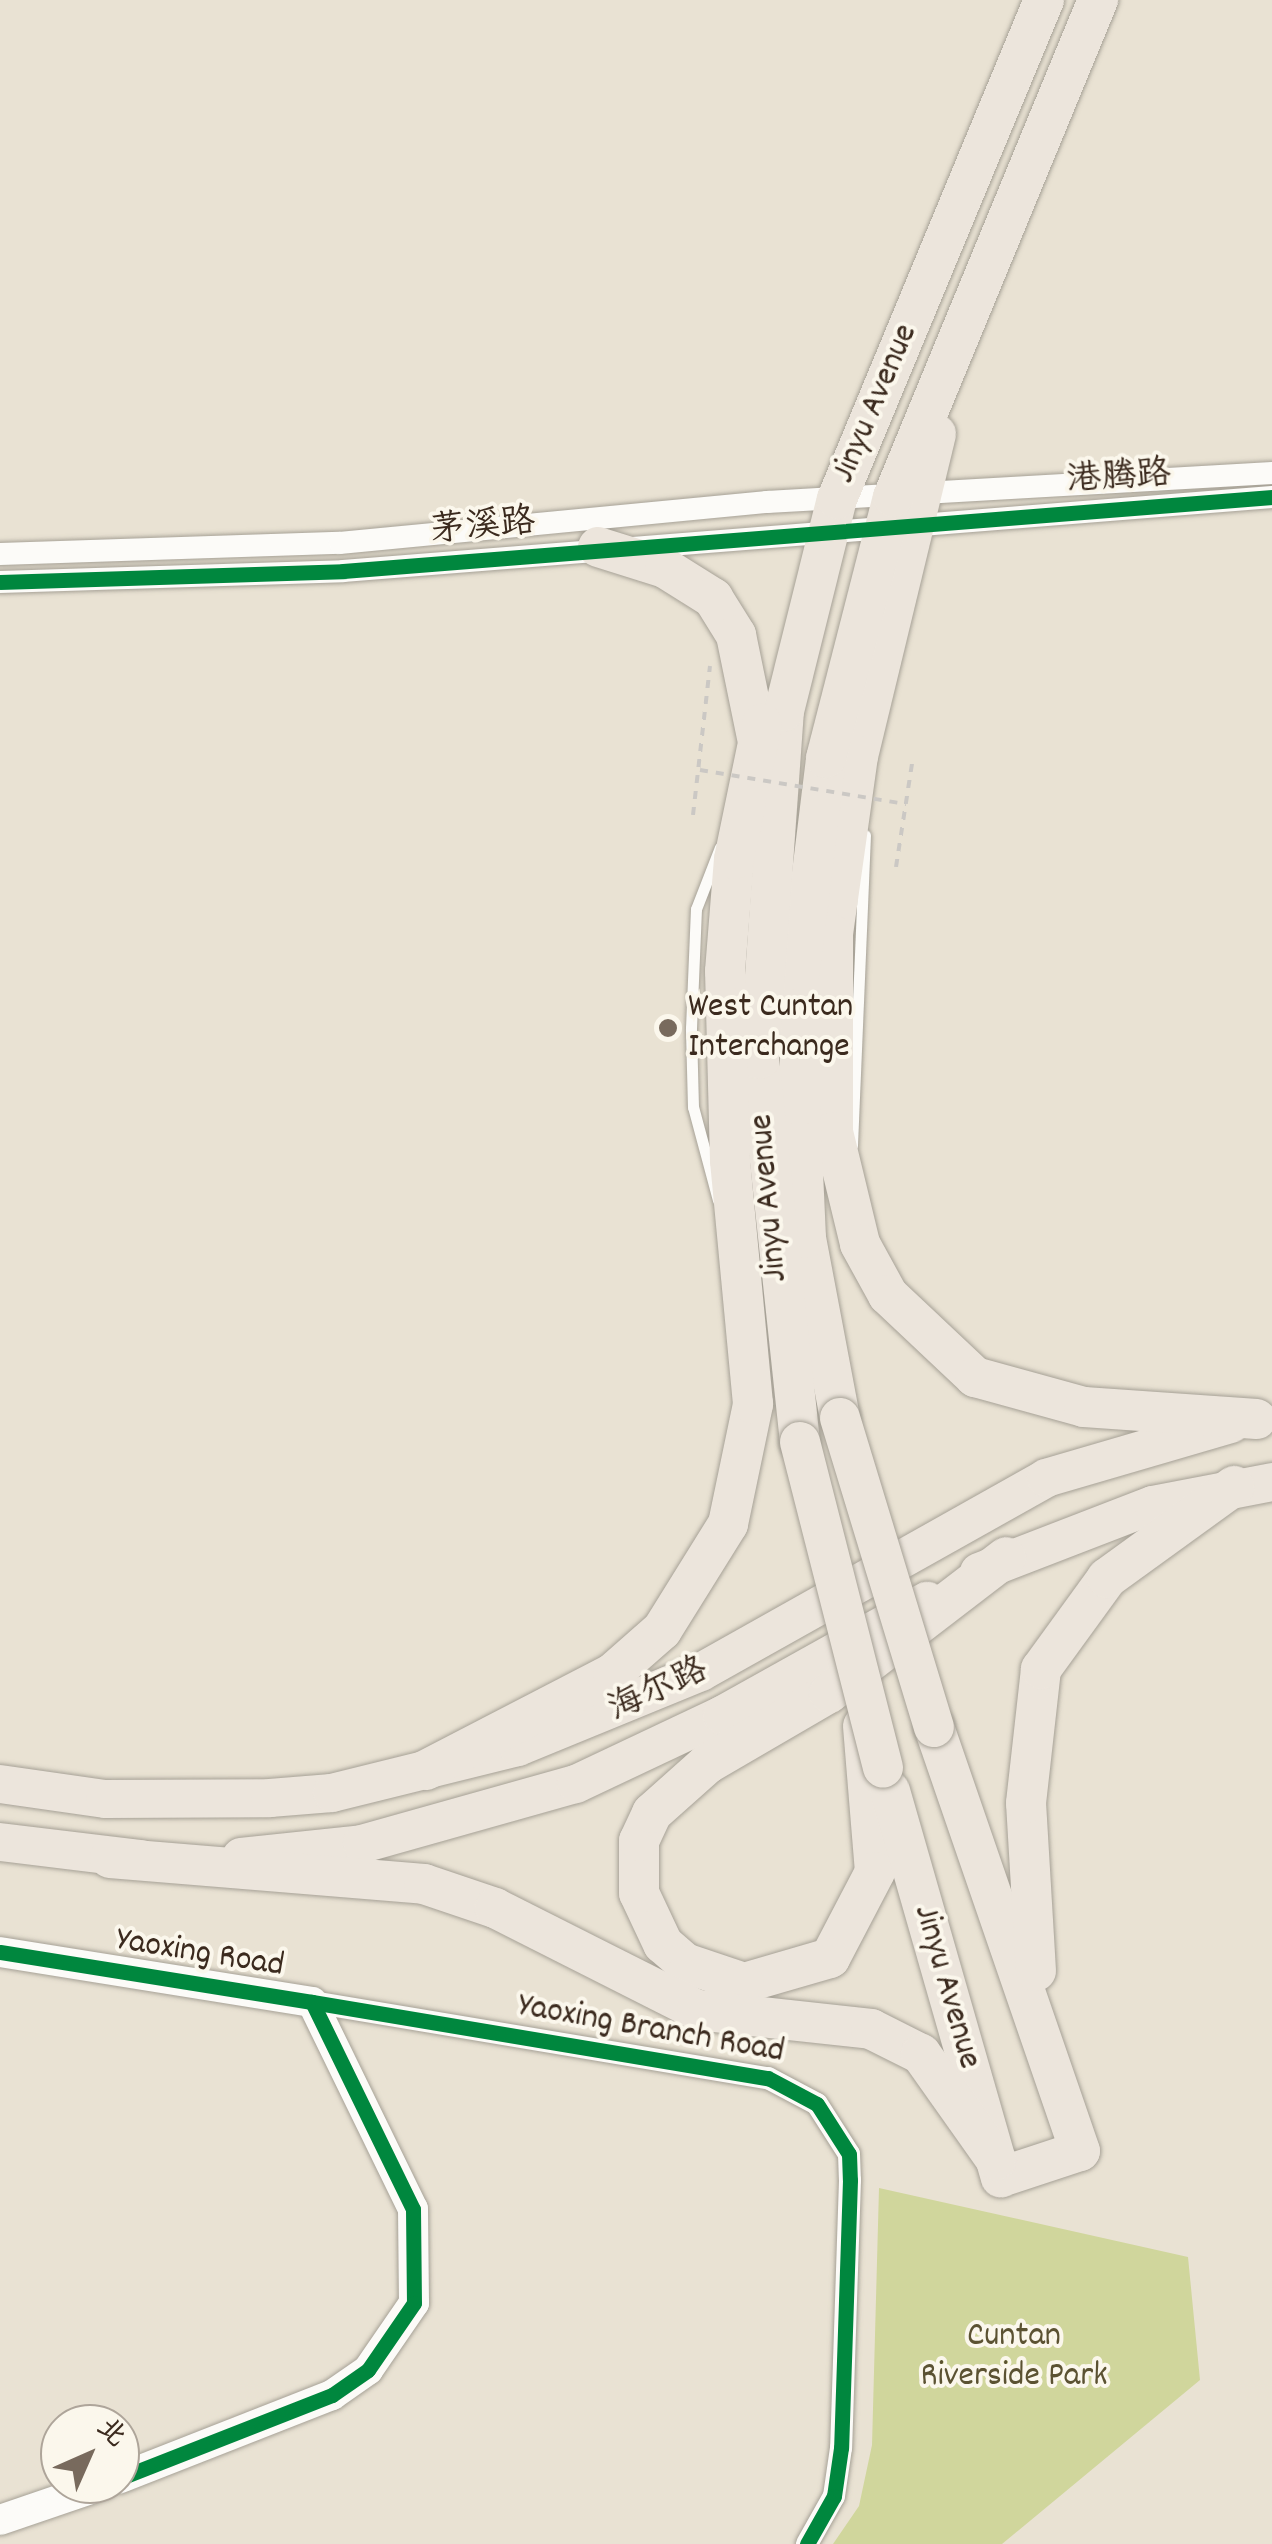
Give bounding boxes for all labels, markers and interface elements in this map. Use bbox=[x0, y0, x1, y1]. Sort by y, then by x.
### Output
street label: Jinyu Avenue bbox=[824, 318, 928, 490]
street label: 港腾路 bbox=[1065, 454, 1173, 504]
street label: 茅溪路 bbox=[429, 503, 537, 553]
place label: West Cuntan Interchange bbox=[688, 987, 853, 1069]
marker: West Cuntan Interchange bbox=[657, 1017, 679, 1039]
street label: Jinyu Avenue bbox=[742, 1112, 798, 1284]
street label: 海尔路 bbox=[603, 1650, 715, 1732]
street label: Jinyu Avenue bbox=[903, 1900, 989, 2074]
street label: Yaoxing Road bbox=[113, 1920, 287, 1988]
street label: Yaoxing Branch Road bbox=[515, 1986, 787, 2074]
park label: Cuntan Riverside Park bbox=[920, 2316, 1108, 2398]
north arrow bbox=[40, 2404, 140, 2504]
text: 北 bbox=[86, 2410, 134, 2458]

